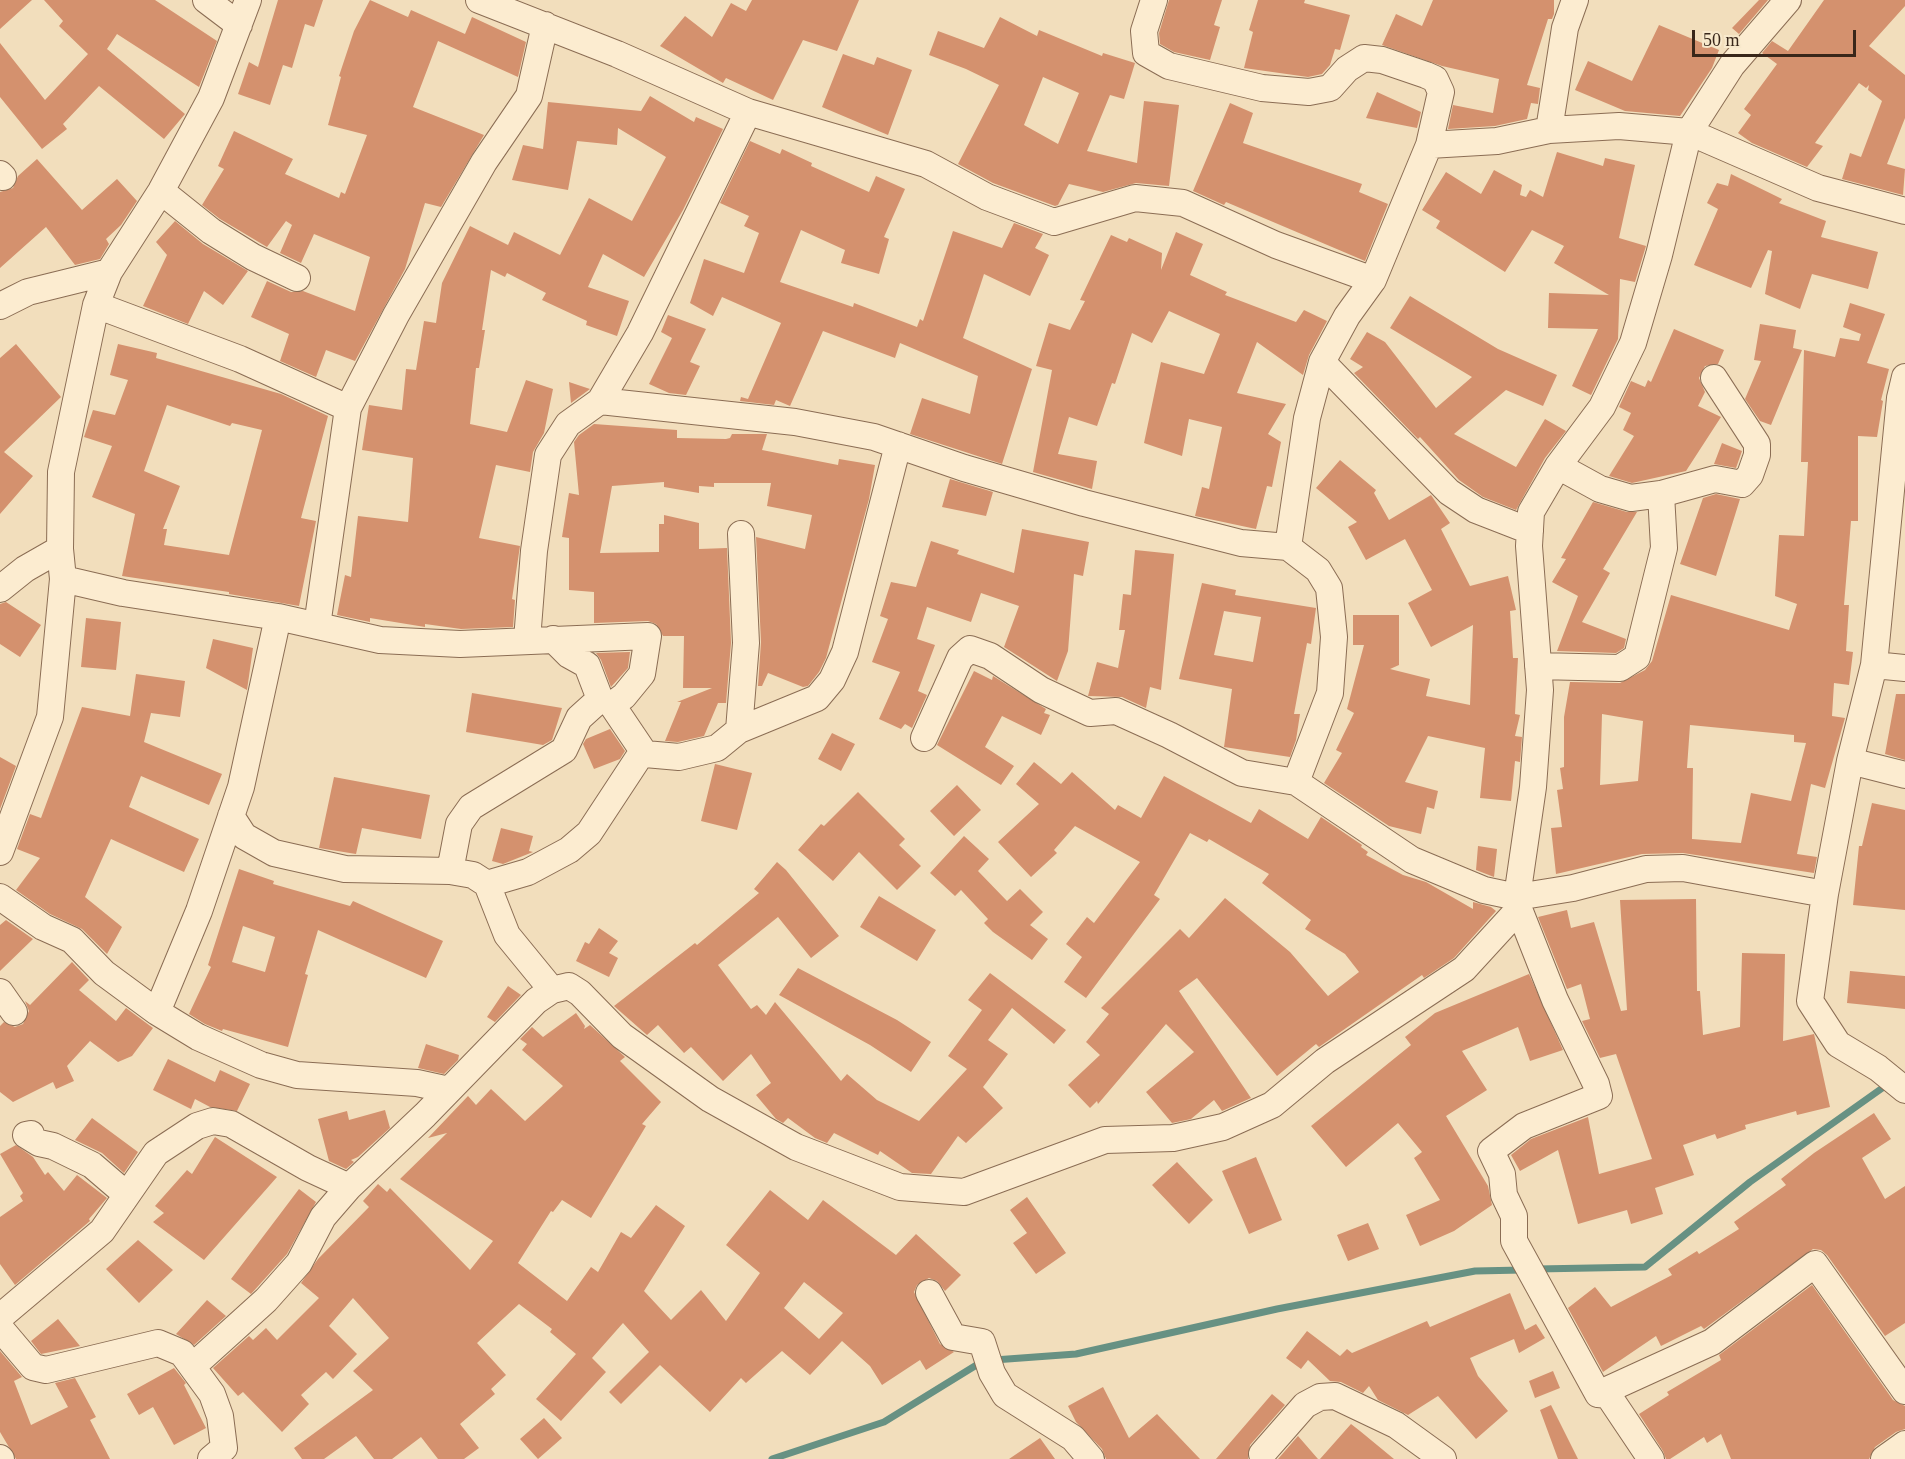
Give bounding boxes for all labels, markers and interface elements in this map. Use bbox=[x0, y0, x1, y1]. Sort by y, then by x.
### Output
scale bar bbox=[1695, 18, 1858, 56]
text: 50 m bbox=[1703, 30, 1740, 50]

